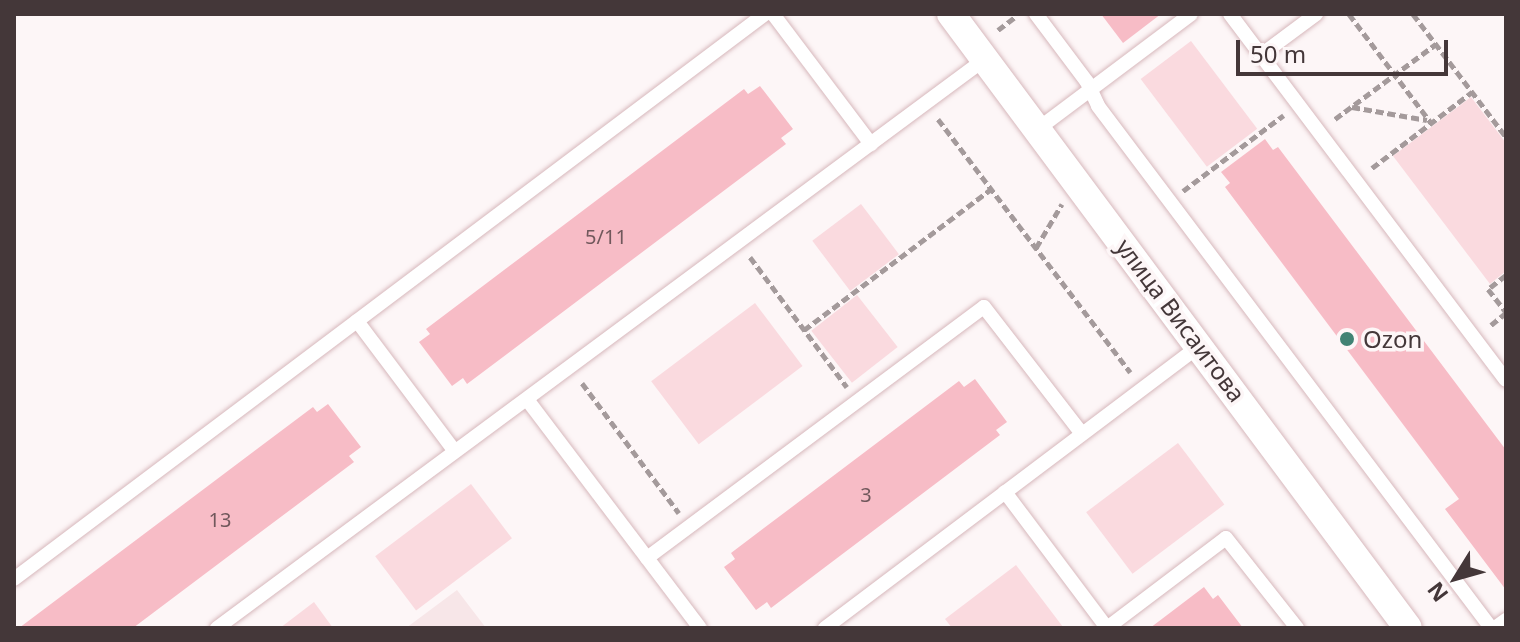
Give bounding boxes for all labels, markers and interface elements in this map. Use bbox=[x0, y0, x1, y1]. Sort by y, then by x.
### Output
scale bar bbox=[1240, 24, 1452, 74]
text: 50 m bbox=[1250, 37, 1306, 70]
house number: 5/11 bbox=[585, 224, 627, 248]
street label: улица Висаитова bbox=[1110, 233, 1252, 407]
place label: Ozon bbox=[1363, 325, 1422, 353]
marker: Ozon bbox=[1338, 330, 1356, 348]
house number: 3 bbox=[860, 482, 872, 506]
house number: 13 bbox=[209, 507, 231, 531]
north arrow bbox=[1416, 538, 1496, 618]
text: N bbox=[1419, 576, 1454, 609]

